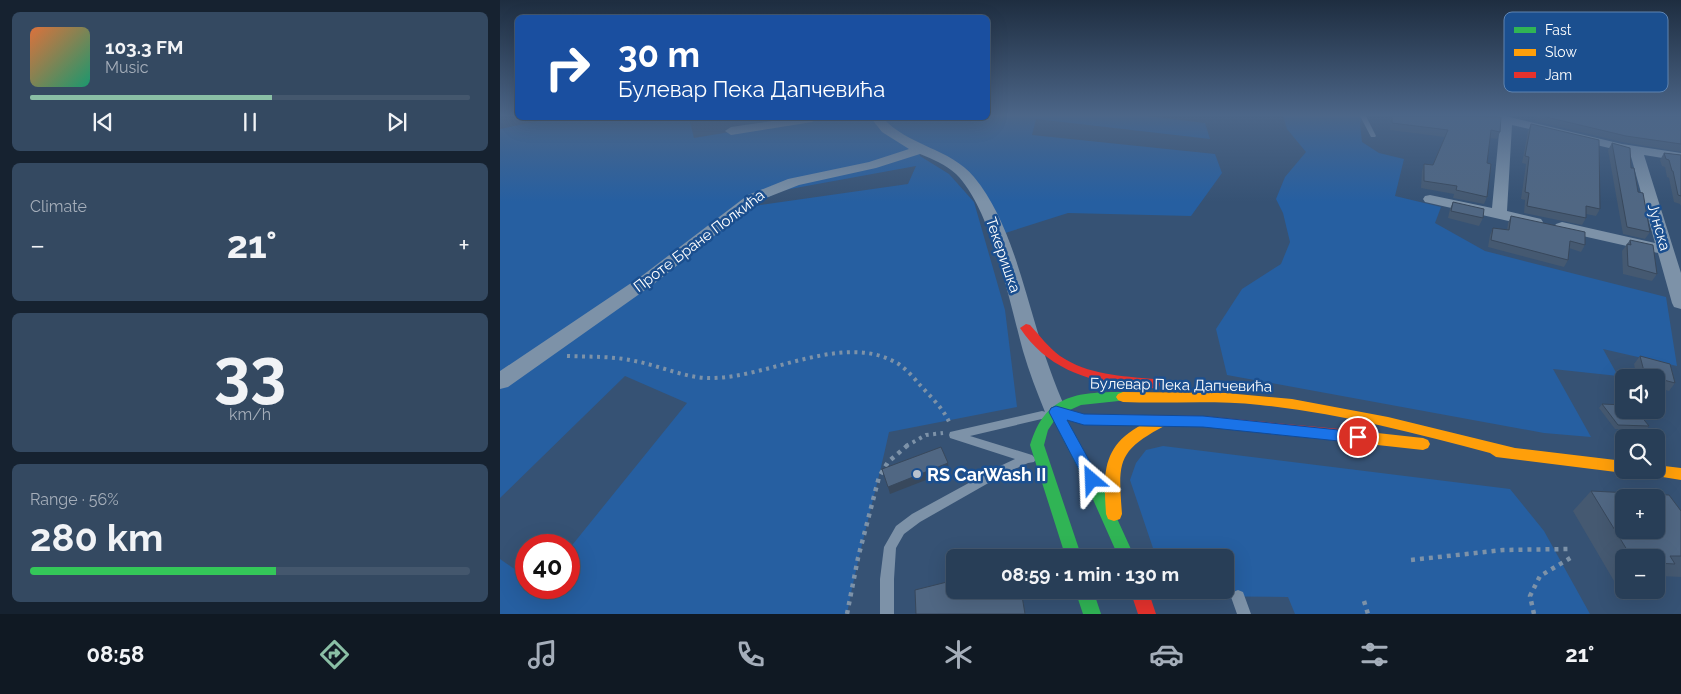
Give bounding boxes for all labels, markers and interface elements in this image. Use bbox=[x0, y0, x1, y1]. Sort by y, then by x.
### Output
legend bbox=[1504, 12, 1668, 92]
text: Fast bbox=[1545, 22, 1572, 38]
text: 30 m bbox=[618, 34, 700, 75]
icon: right bbox=[535, 35, 600, 100]
text: 103.3 FM bbox=[105, 36, 183, 58]
text: Slow bbox=[1545, 44, 1577, 60]
text: Music bbox=[105, 58, 149, 77]
text: Jam bbox=[1545, 67, 1572, 83]
text: Булевар Пека Дапчевића bbox=[618, 76, 885, 102]
icon: previous bbox=[89, 108, 117, 136]
icon: pause bbox=[236, 108, 264, 136]
icon: next bbox=[383, 108, 411, 136]
street label: Проте Бране Полкића bbox=[630, 186, 768, 296]
text: Climate bbox=[30, 197, 87, 216]
street label: Јунска bbox=[1644, 201, 1674, 253]
street label: Текеришка bbox=[982, 215, 1024, 295]
text: 21° bbox=[227, 222, 277, 267]
text: − bbox=[30, 229, 45, 262]
text: + bbox=[458, 229, 470, 262]
text: 33 bbox=[214, 334, 286, 410]
map controls bbox=[1615, 369, 1665, 599]
button: sound bbox=[1615, 369, 1665, 419]
street label: Булевар Пека Дапчевића bbox=[1090, 374, 1272, 396]
text: km/h bbox=[229, 405, 271, 424]
pin bbox=[1337, 416, 1379, 458]
icon: arrive bbox=[1344, 423, 1372, 451]
button: search bbox=[1615, 429, 1665, 479]
position arrow bbox=[1065, 453, 1117, 505]
place label: RS CarWash II bbox=[927, 464, 1046, 485]
marker: RS CarWash II bbox=[911, 468, 923, 480]
button: + bbox=[1615, 489, 1665, 539]
text: Range · 56% bbox=[30, 490, 119, 509]
text: 280 km bbox=[30, 515, 163, 560]
speed limit sign: 40 bbox=[515, 534, 580, 599]
button: − bbox=[1615, 549, 1665, 599]
text: 08:59 · 1 min · 130 m bbox=[1001, 563, 1179, 585]
icon: directions bbox=[317, 637, 352, 672]
icon: music bbox=[525, 637, 560, 672]
icon: phone bbox=[733, 637, 768, 672]
icon: climate bbox=[941, 637, 976, 672]
icon: car bbox=[1149, 637, 1184, 672]
icon: filters bbox=[1357, 637, 1392, 672]
text: 08:58 bbox=[87, 641, 144, 667]
text: 21° bbox=[1565, 641, 1594, 667]

